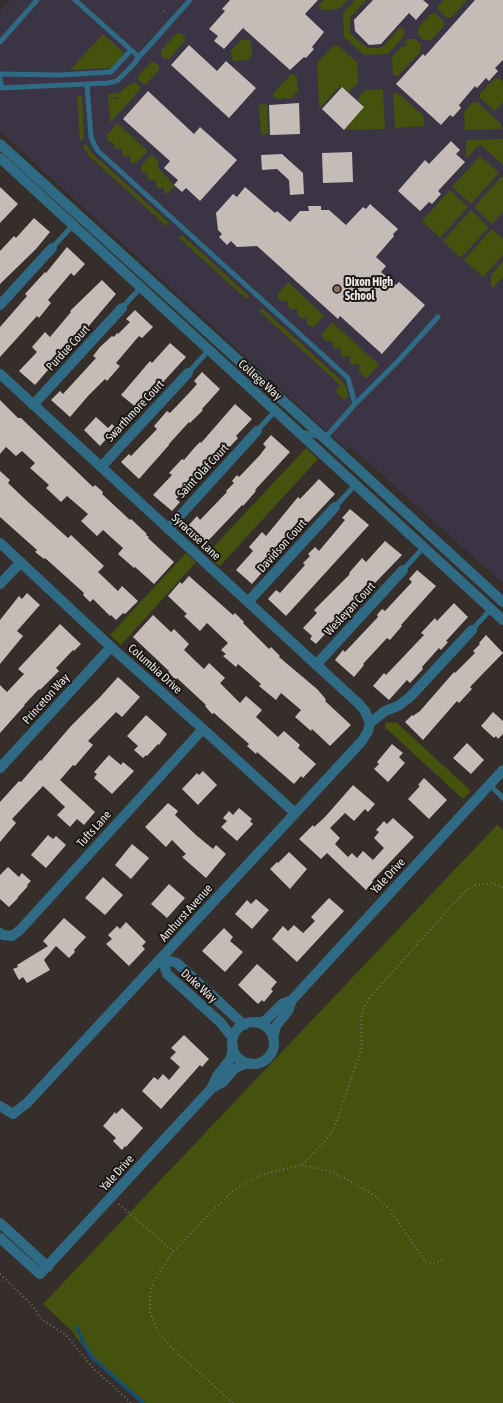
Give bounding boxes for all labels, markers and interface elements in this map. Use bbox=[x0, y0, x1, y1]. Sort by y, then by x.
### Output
place label: Dixon High School bbox=[345, 275, 393, 303]
marker: Dixon High School bbox=[332, 284, 342, 294]
street label: Purdue Court bbox=[43, 322, 93, 374]
street label: College Way bbox=[235, 357, 285, 403]
street label: Swarthmore Court bbox=[103, 377, 167, 445]
street label: Saint Olaf Court bbox=[174, 441, 232, 501]
street label: Syracuse Lane bbox=[168, 511, 224, 563]
street label: Davidson Court bbox=[254, 516, 310, 576]
street label: Wesleyan Court bbox=[322, 579, 378, 639]
street label: Columbia Drive bbox=[125, 641, 185, 697]
street label: Princeton Way bbox=[20, 671, 72, 727]
street label: Tufts Lane bbox=[74, 808, 114, 850]
street label: Yale Drive bbox=[368, 855, 408, 897]
street label: Amhurst Avenue bbox=[156, 881, 216, 945]
street label: Duke Way bbox=[178, 966, 220, 1006]
street label: Yale Drive bbox=[97, 1152, 137, 1194]

